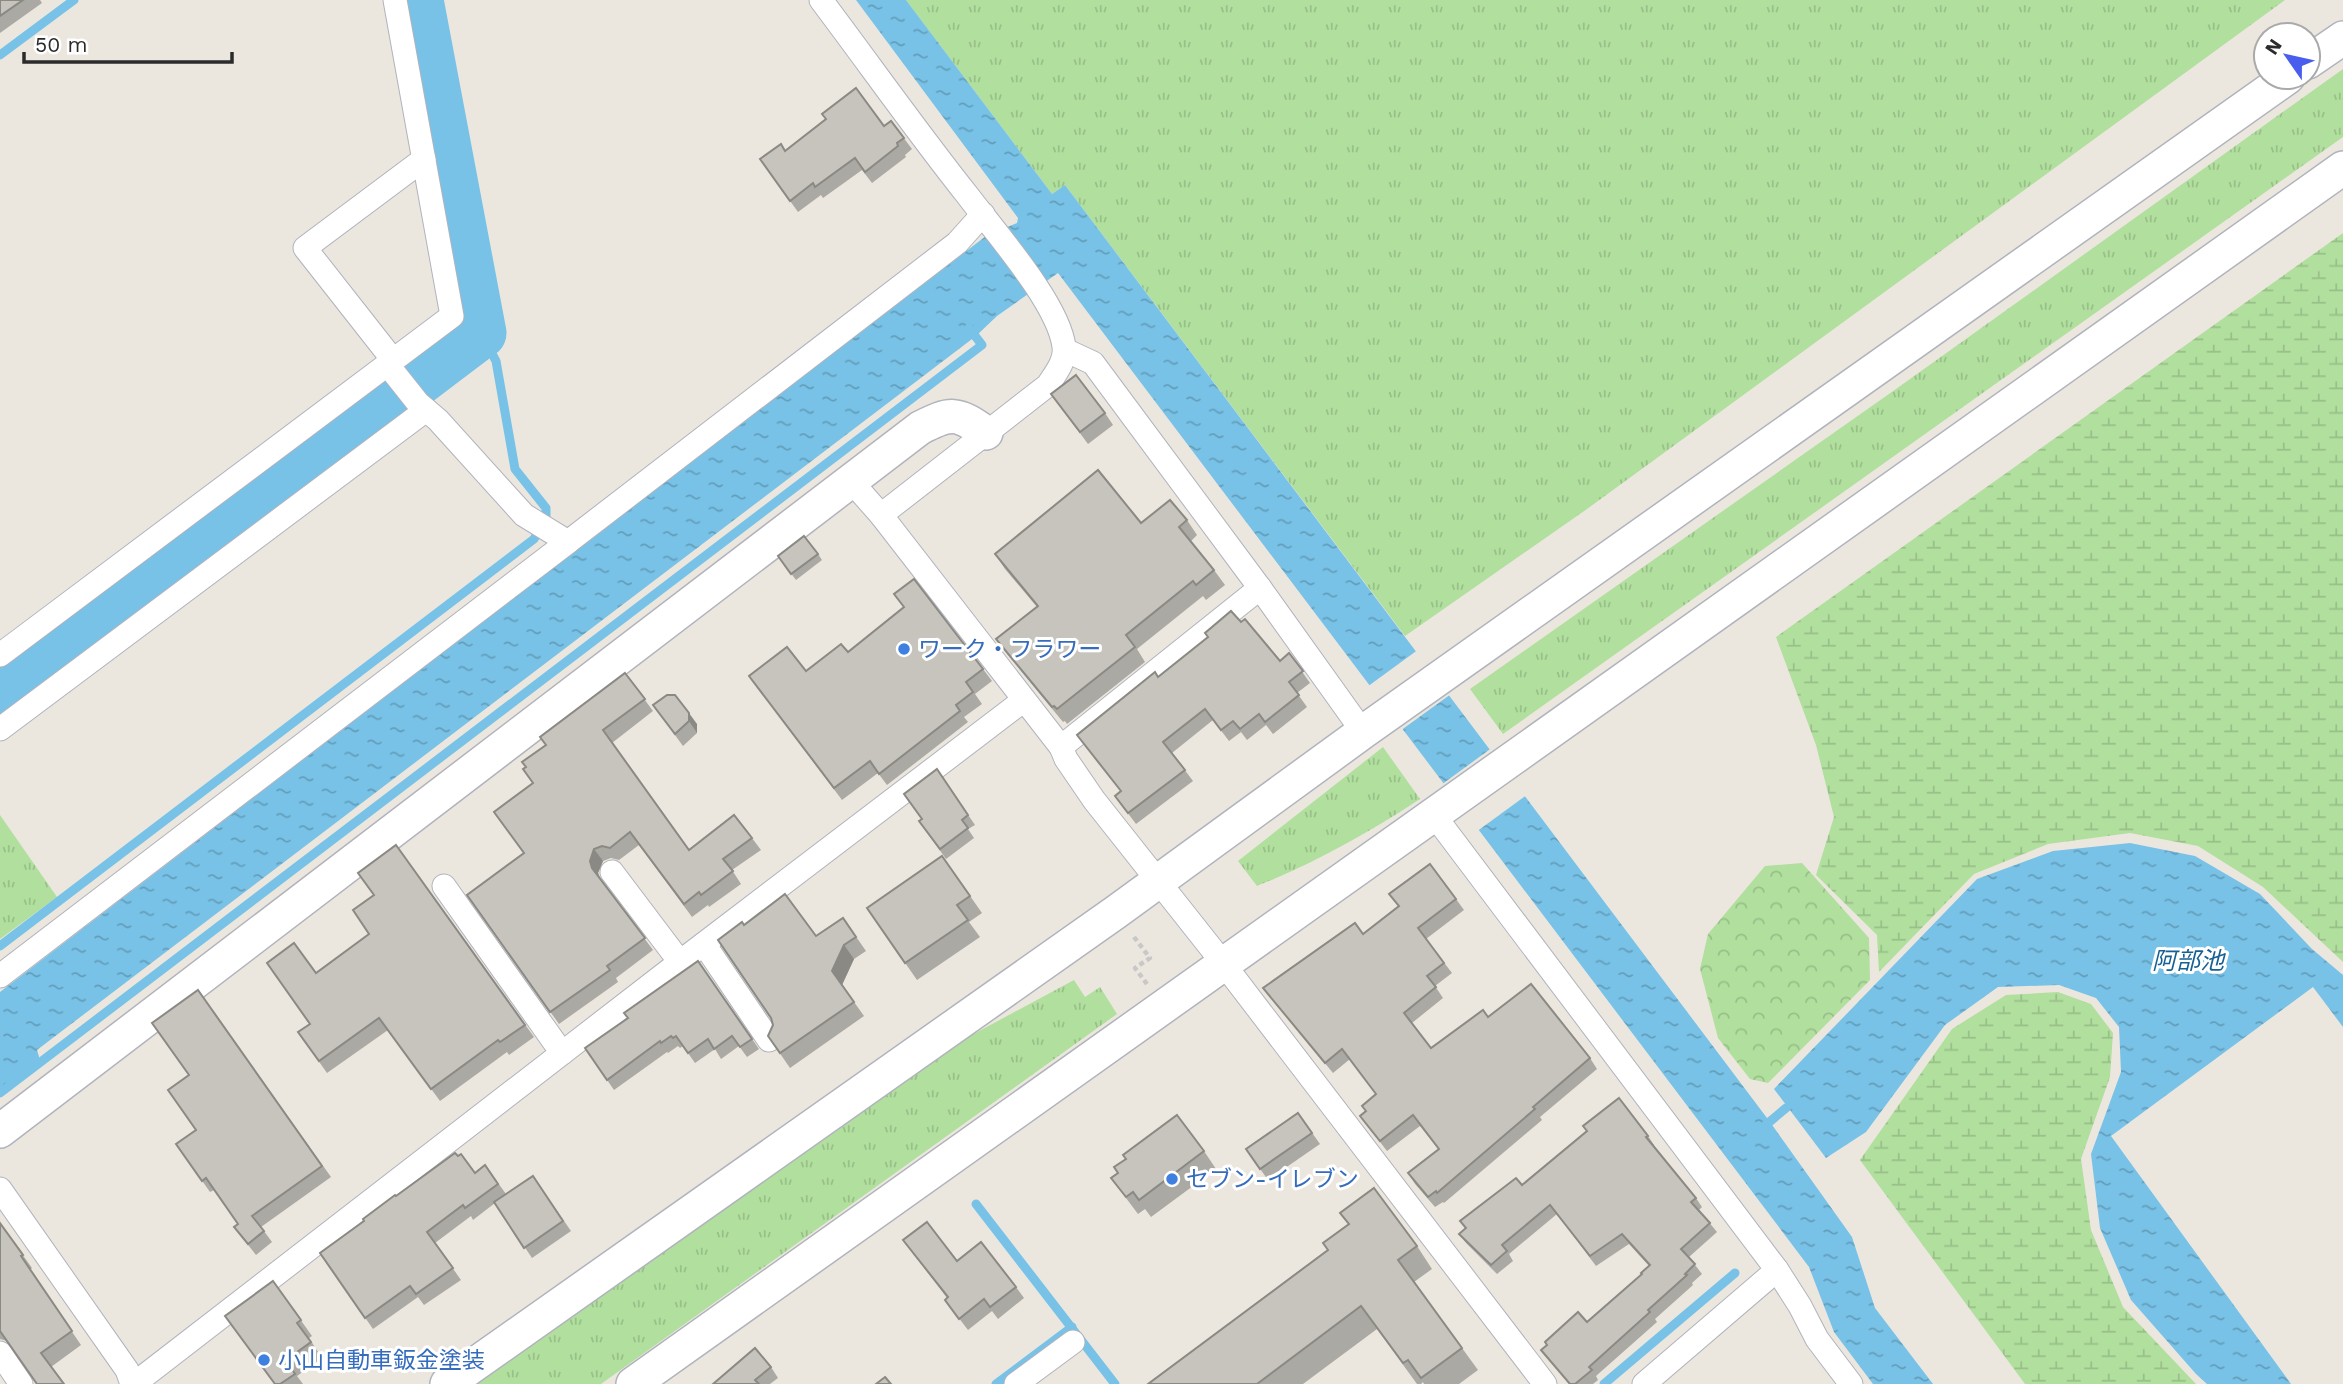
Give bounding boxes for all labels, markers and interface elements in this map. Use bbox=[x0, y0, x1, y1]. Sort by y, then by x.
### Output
scale bar bbox=[24, 21, 233, 65]
north arrow bbox=[2252, 21, 2322, 91]
text: 50 m bbox=[35, 32, 87, 57]
text: N bbox=[2260, 35, 2287, 59]
place label: ワーク・フラワー bbox=[918, 636, 1102, 663]
marker: ワーク・フラワー bbox=[896, 641, 912, 657]
water label: 阿部池 bbox=[2152, 947, 2226, 975]
place label: セブン-イレブン bbox=[1186, 1166, 1359, 1193]
marker: セブン-イレブン bbox=[1164, 1171, 1180, 1187]
place label: 小山自動車鈑金塗装 bbox=[278, 1347, 485, 1374]
marker: 小山自動車鈑金塗装 bbox=[256, 1352, 272, 1368]

